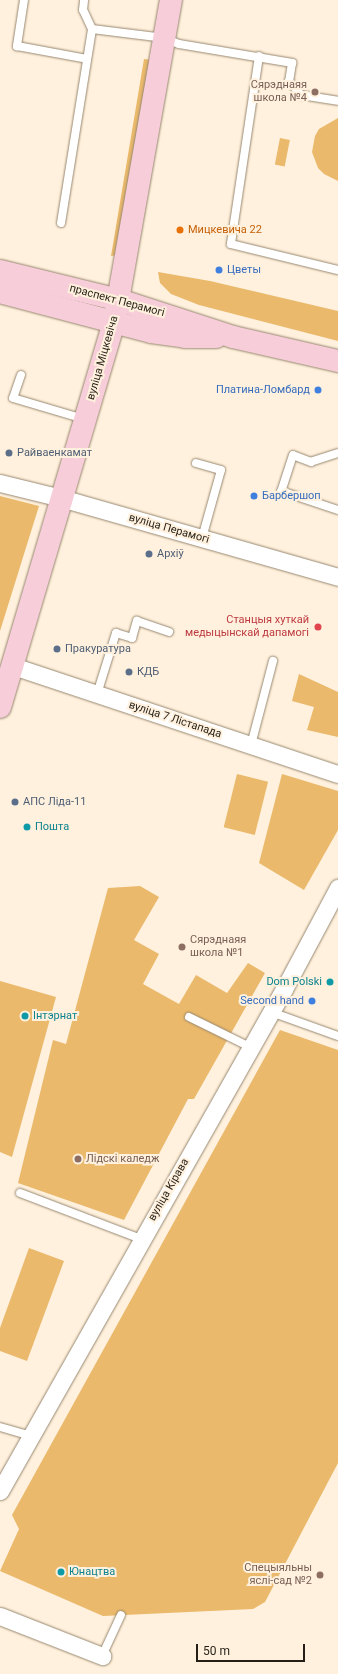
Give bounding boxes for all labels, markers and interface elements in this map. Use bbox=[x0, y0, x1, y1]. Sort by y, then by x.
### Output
place label: Сярэднаяя школа №4 bbox=[251, 79, 307, 105]
marker: Сярэднаяя школа №4 bbox=[310, 87, 320, 97]
place label: Мицкевича 22 bbox=[188, 223, 262, 237]
marker: Мицкевича 22 bbox=[175, 225, 185, 235]
place label: Цветы bbox=[227, 263, 261, 277]
marker: Цветы bbox=[214, 265, 224, 275]
street label: праспект Перамогі bbox=[68, 282, 166, 320]
street label: вуліца Міцкевіча bbox=[85, 314, 121, 402]
place label: Платина-Ломбард bbox=[216, 383, 310, 397]
marker: Платина-Ломбард bbox=[313, 385, 323, 395]
place label: Райваенкамат bbox=[17, 446, 92, 460]
marker: Райваенкамат bbox=[4, 448, 14, 458]
place label: Барбершоп bbox=[262, 489, 321, 503]
marker: Барбершоп bbox=[249, 491, 259, 501]
street label: вуліца Перамогі bbox=[127, 511, 211, 547]
place label: Архіў bbox=[157, 547, 184, 561]
marker: Архіў bbox=[144, 549, 154, 559]
place label: Станцыя хуткай медыцынскай дапамогі bbox=[185, 614, 309, 640]
marker: Станцыя хуткай медыцынскай дапамогі bbox=[312, 621, 324, 633]
place label: Пракуратура bbox=[65, 642, 131, 656]
marker: Пракуратура bbox=[52, 644, 62, 654]
place label: КДБ bbox=[137, 665, 159, 679]
marker: КДБ bbox=[124, 667, 134, 677]
street label: вуліца 7 Лістапада bbox=[127, 699, 223, 741]
place label: АПС Ліда-11 bbox=[23, 795, 86, 809]
marker: АПС Ліда-11 bbox=[10, 797, 20, 807]
place label: Пошта bbox=[35, 820, 69, 834]
marker: Пошта bbox=[22, 822, 32, 832]
place label: Сярэднаяя школа №1 bbox=[190, 934, 246, 960]
marker: Сярэднаяя школа №1 bbox=[177, 942, 187, 952]
place label: Dom Polski bbox=[266, 975, 322, 989]
marker: Dom Polski bbox=[325, 977, 335, 987]
place label: Second hand bbox=[240, 994, 304, 1008]
marker: Second hand bbox=[307, 996, 317, 1006]
place label: Інтэрнат bbox=[33, 1009, 77, 1023]
marker: Інтэрнат bbox=[20, 1011, 30, 1021]
place label: Лідскі каледж bbox=[86, 1152, 159, 1166]
marker: Лідскі каледж bbox=[73, 1154, 83, 1164]
street label: вуліца Кірава bbox=[146, 1157, 192, 1223]
place label: Спецыяльны яслі-сад №2 bbox=[244, 1562, 312, 1588]
place label: Юнацтва bbox=[69, 1565, 115, 1579]
marker: Юнацтва bbox=[56, 1567, 66, 1577]
marker: Спецыяльны яслі-сад №2 bbox=[315, 1570, 325, 1580]
scale bar bbox=[198, 1636, 307, 1662]
text: 50 m bbox=[203, 1644, 230, 1658]

